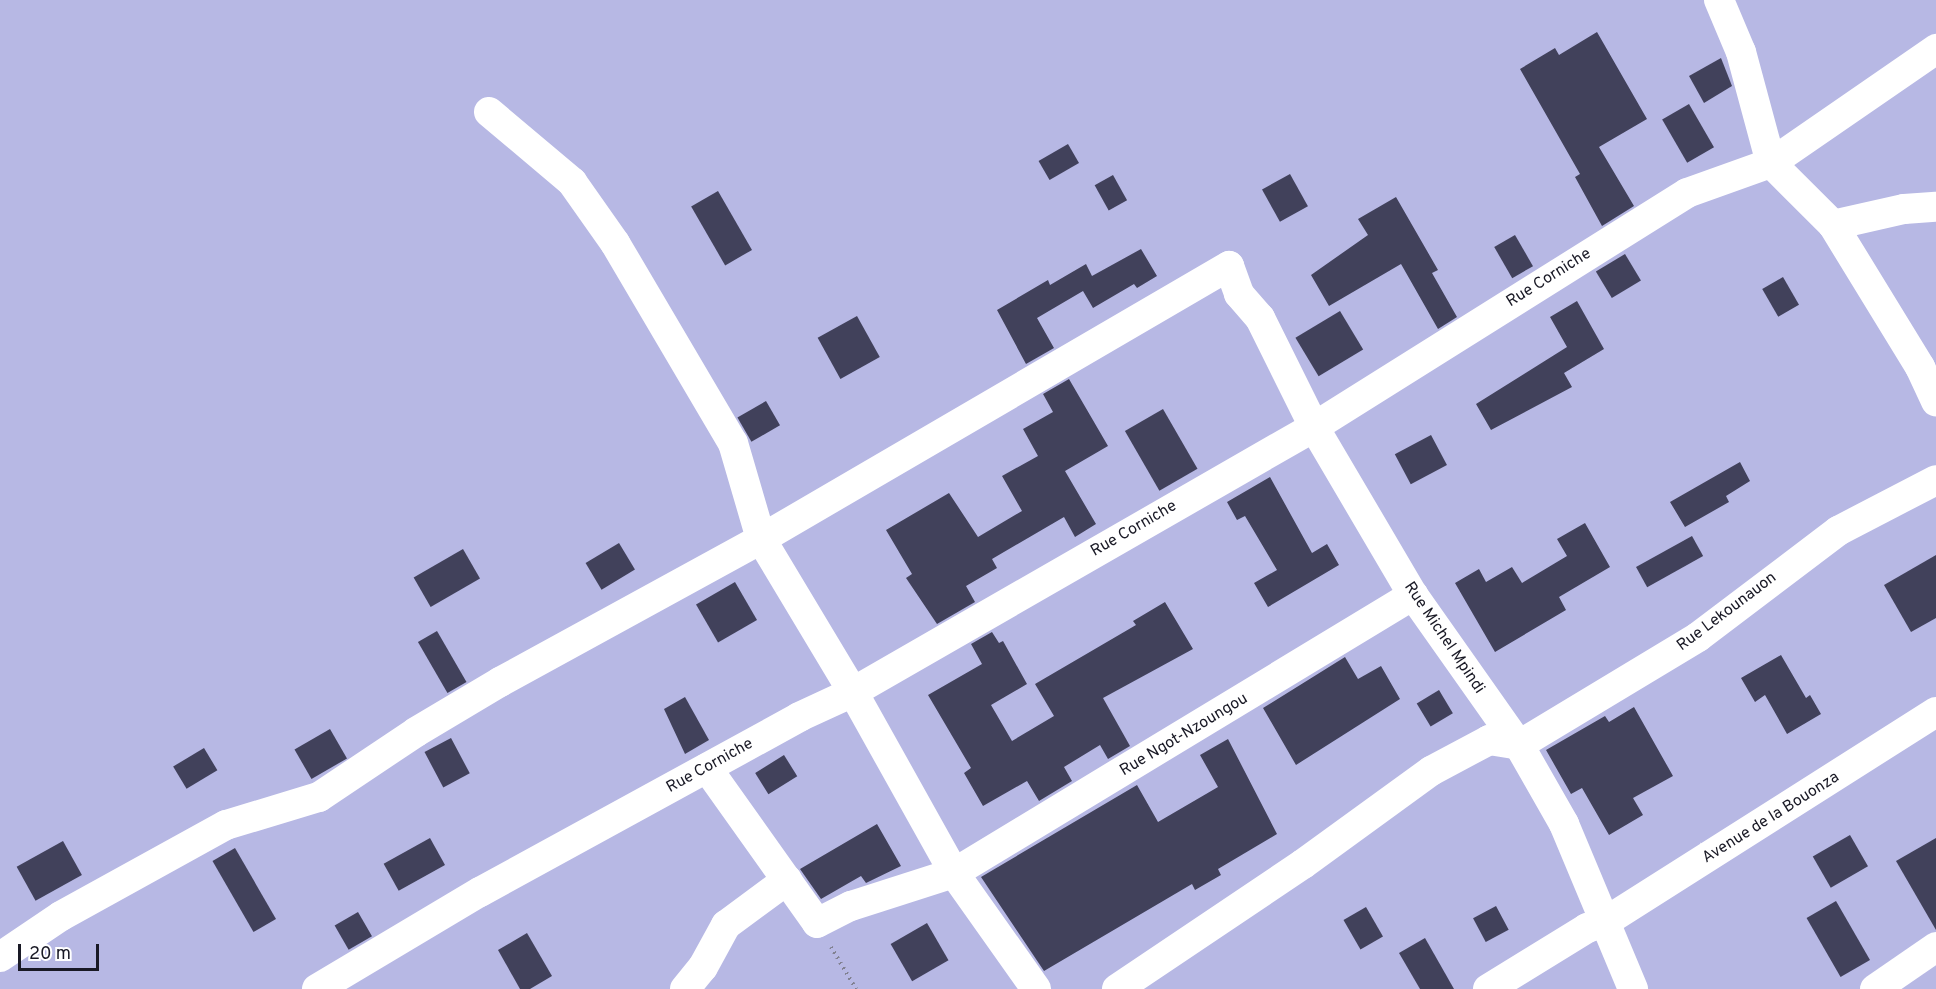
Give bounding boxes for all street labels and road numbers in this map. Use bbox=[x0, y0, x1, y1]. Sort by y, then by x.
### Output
street label: Rue Corniche bbox=[1503, 244, 1595, 312]
street label: Rue Corniche bbox=[1088, 497, 1180, 561]
street label: Rue Lekounauon bbox=[1673, 568, 1781, 656]
street label: Rue Michel Mpindi bbox=[1400, 578, 1488, 698]
street label: Rue Ngot-Nzoungou bbox=[1117, 689, 1251, 781]
street label: Rue Corniche bbox=[663, 734, 757, 798]
street label: Avenue de la Bouonza bbox=[1699, 768, 1843, 868]

